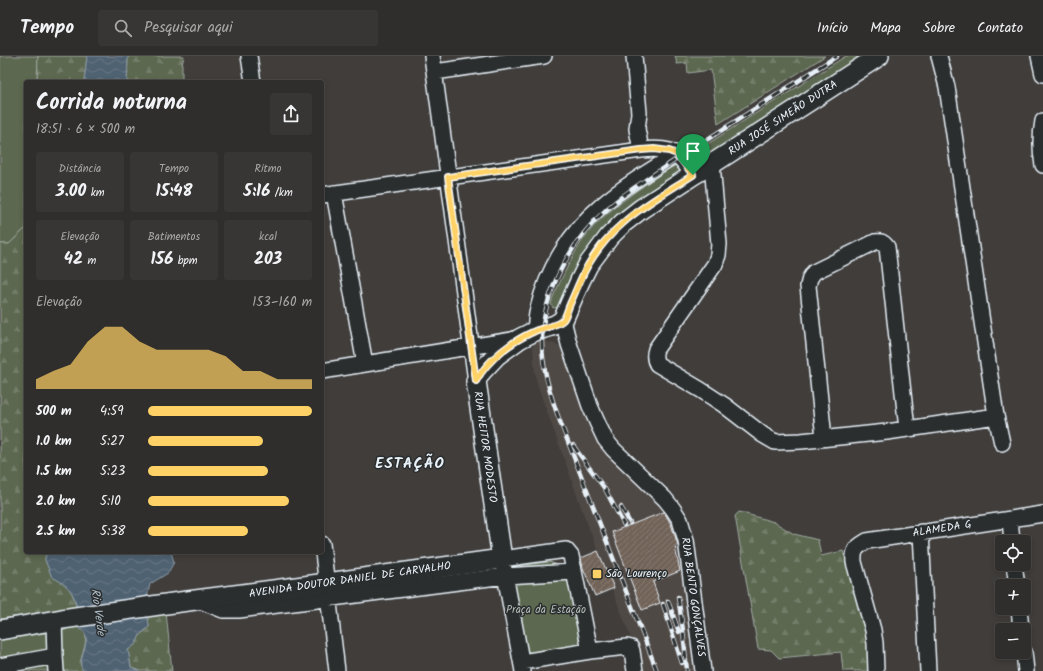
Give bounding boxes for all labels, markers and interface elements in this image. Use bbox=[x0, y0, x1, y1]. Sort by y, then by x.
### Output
search box bbox=[98, 10, 378, 46]
text: Tempo bbox=[20, 13, 74, 43]
text: Pesquisar aqui bbox=[144, 16, 233, 40]
icon: search bbox=[112, 17, 134, 39]
text: Início bbox=[817, 17, 848, 39]
text: Mapa bbox=[870, 17, 901, 39]
text: Sobre bbox=[923, 17, 955, 39]
text: Contato bbox=[977, 17, 1023, 39]
street label: RUA JOSÉ SIMEÃO DUTRA bbox=[725, 76, 842, 160]
text: Corrida noturna bbox=[36, 86, 187, 121]
button: share bbox=[270, 93, 312, 135]
text: 18:51 · 6 × 500 m bbox=[36, 119, 135, 140]
pin bbox=[676, 134, 710, 175]
icon: arrive bbox=[682, 140, 704, 162]
text: Distância bbox=[59, 160, 101, 178]
text: Tempo bbox=[159, 160, 189, 178]
text: Ritmo bbox=[254, 160, 282, 178]
text: 3.00 bbox=[55, 178, 86, 205]
text: 15:48 bbox=[155, 178, 193, 205]
text: 5:16 bbox=[243, 178, 270, 205]
text: km bbox=[86, 184, 105, 202]
text: /km bbox=[270, 184, 293, 202]
text: Elevação bbox=[61, 228, 99, 246]
text: Batimentos bbox=[148, 228, 200, 246]
text: kcal bbox=[259, 228, 277, 246]
text: 42 bbox=[64, 246, 83, 273]
text: 156 bbox=[150, 246, 173, 273]
text: 203 bbox=[254, 246, 282, 273]
text: m bbox=[83, 252, 96, 270]
text: bpm bbox=[173, 252, 198, 270]
text: Elevação bbox=[36, 292, 82, 313]
text: 153–160 m bbox=[252, 292, 312, 313]
street label: RUA HEITOR MODESTO bbox=[468, 390, 502, 504]
text: 500 m bbox=[36, 401, 72, 422]
text: 4:59 bbox=[100, 401, 124, 422]
text: 1.0 km bbox=[36, 431, 72, 452]
text: 5:27 bbox=[100, 431, 124, 452]
district label: ESTAÇÃO bbox=[375, 452, 445, 476]
text: 1.5 km bbox=[36, 461, 72, 482]
text: 5:23 bbox=[100, 461, 125, 482]
text: 2.0 km bbox=[36, 491, 75, 512]
text: 5:10 bbox=[100, 491, 121, 512]
street label: ALAMEDA G bbox=[911, 515, 973, 543]
text: 2.5 km bbox=[36, 521, 75, 542]
text: 5:38 bbox=[100, 521, 125, 542]
map controls bbox=[995, 535, 1031, 659]
button: locate bbox=[995, 535, 1031, 571]
street label: RUA BENTO GONÇALVES bbox=[676, 536, 710, 658]
street label: AVENIDA DOUTOR DANIEL DE CARVALHO bbox=[248, 557, 452, 603]
place label: São Lourenço bbox=[606, 565, 667, 583]
marker: São Lourenço bbox=[591, 568, 603, 580]
button: + bbox=[995, 579, 1031, 615]
water label: Rio Verde bbox=[85, 587, 111, 638]
park label: Praça da Estação bbox=[506, 601, 586, 619]
button: − bbox=[995, 623, 1031, 659]

